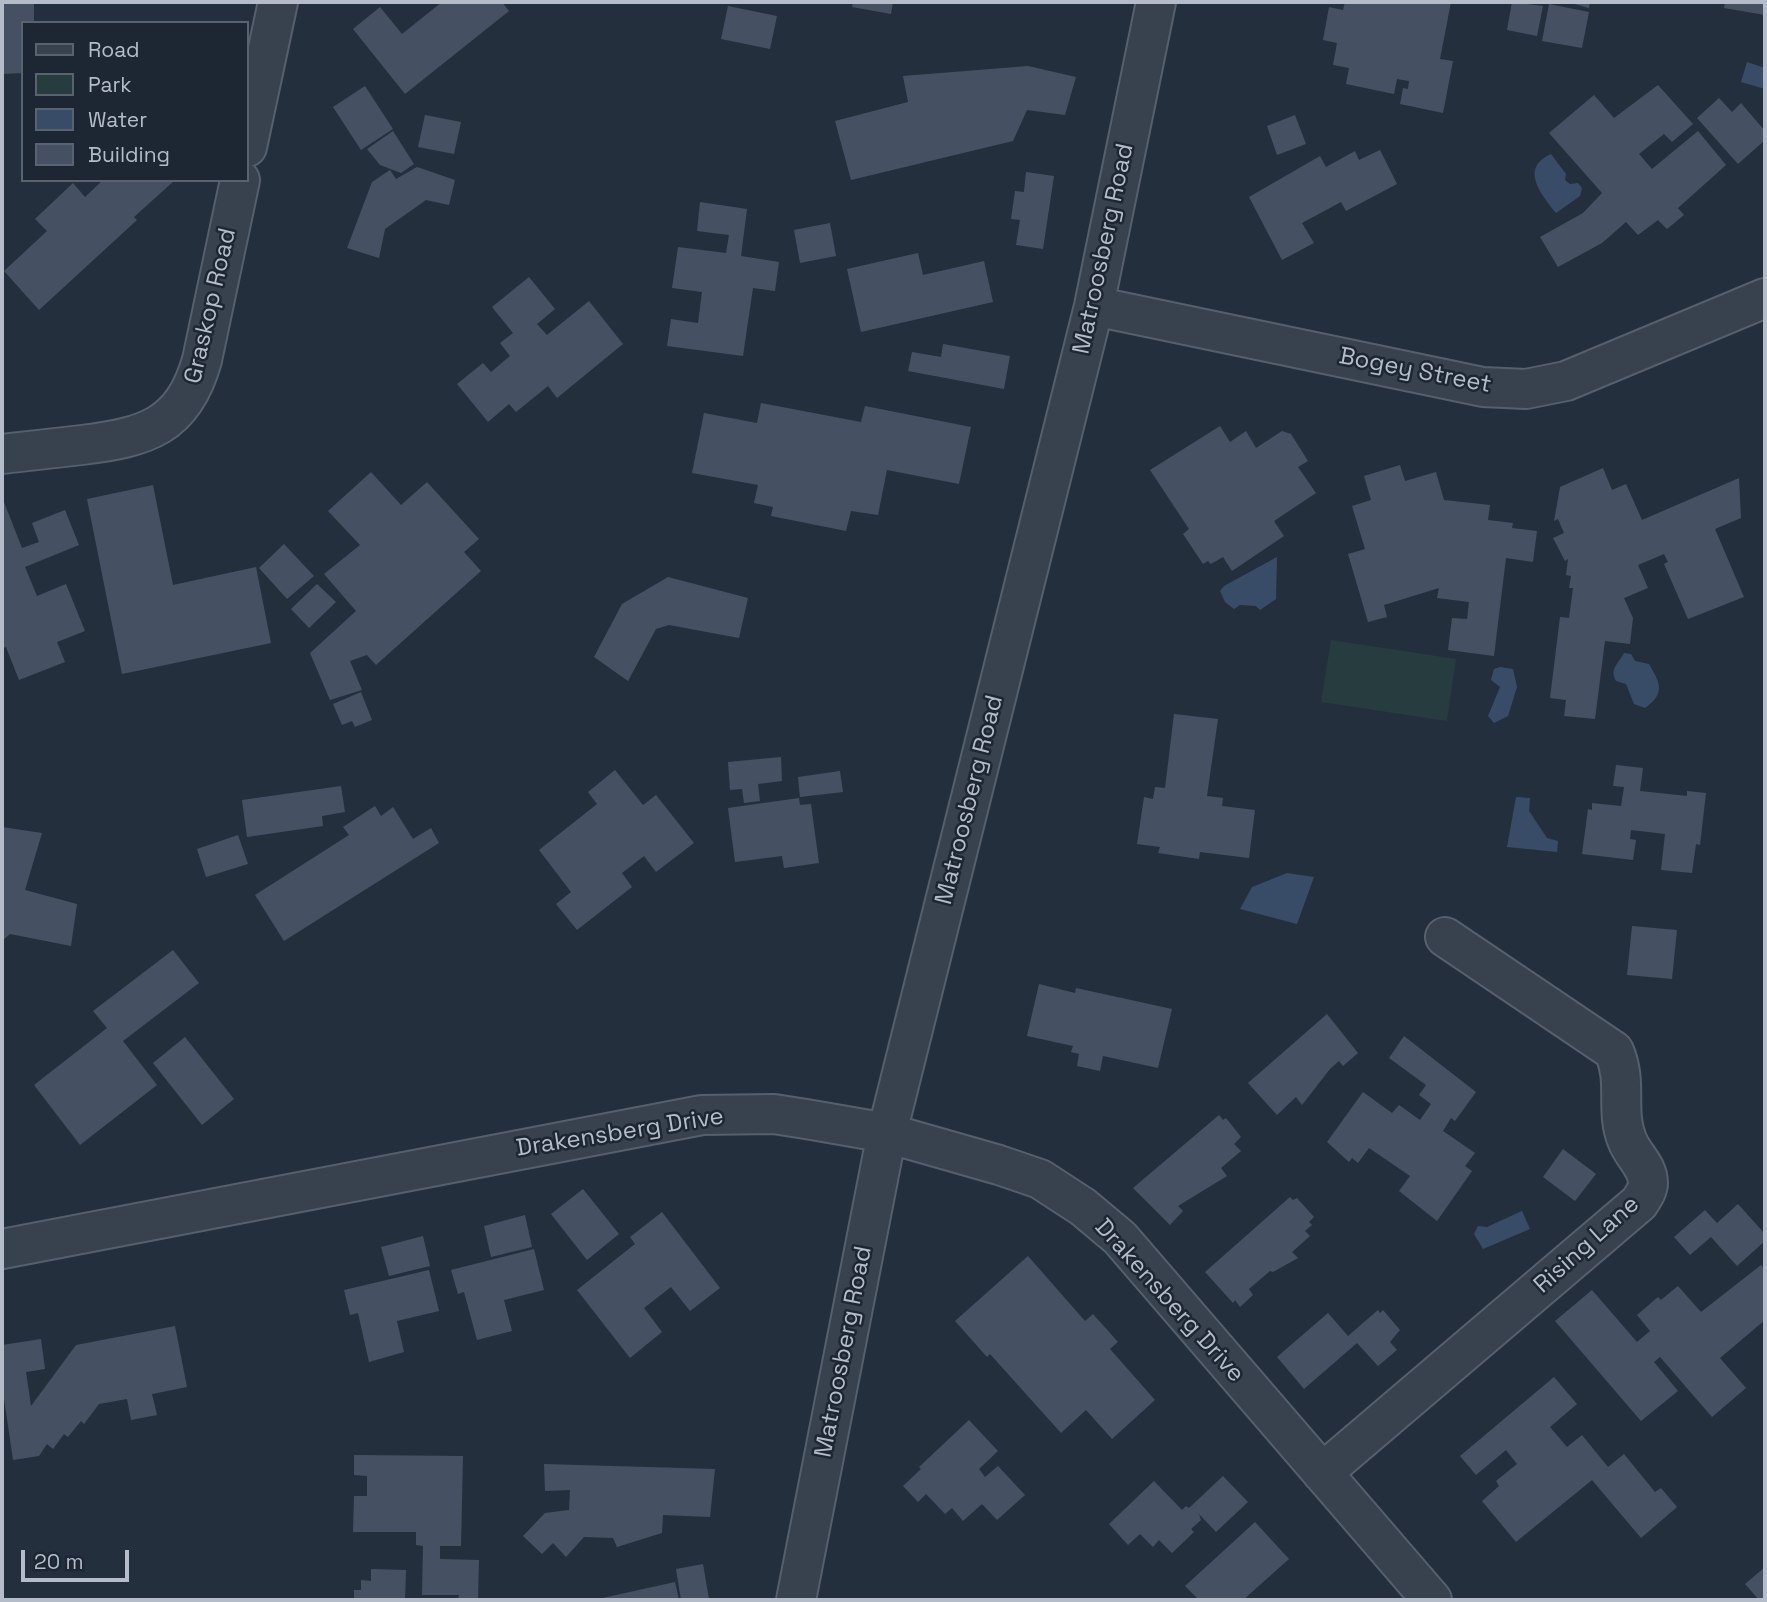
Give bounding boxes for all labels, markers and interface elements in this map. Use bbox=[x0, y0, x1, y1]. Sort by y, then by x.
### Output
legend bbox=[21, 21, 248, 182]
text: Road bbox=[88, 36, 140, 63]
text: Park bbox=[88, 71, 132, 98]
text: Water bbox=[88, 106, 147, 133]
text: Building bbox=[88, 141, 170, 168]
street label: Matroosberg Road bbox=[1068, 141, 1140, 357]
street label: Graskop Road bbox=[179, 226, 243, 386]
street label: Bogey Street bbox=[1336, 342, 1494, 400]
street label: Matroosberg Road bbox=[930, 692, 1010, 908]
street label: Drakensberg Drive bbox=[514, 1102, 726, 1164]
street label: Rising Lane bbox=[1528, 1190, 1646, 1300]
street label: Drakensberg Drive bbox=[1088, 1214, 1250, 1388]
street label: Matroosberg Road bbox=[809, 1244, 879, 1460]
scale bar bbox=[24, 1536, 133, 1580]
text: 20 m bbox=[34, 1548, 84, 1575]

